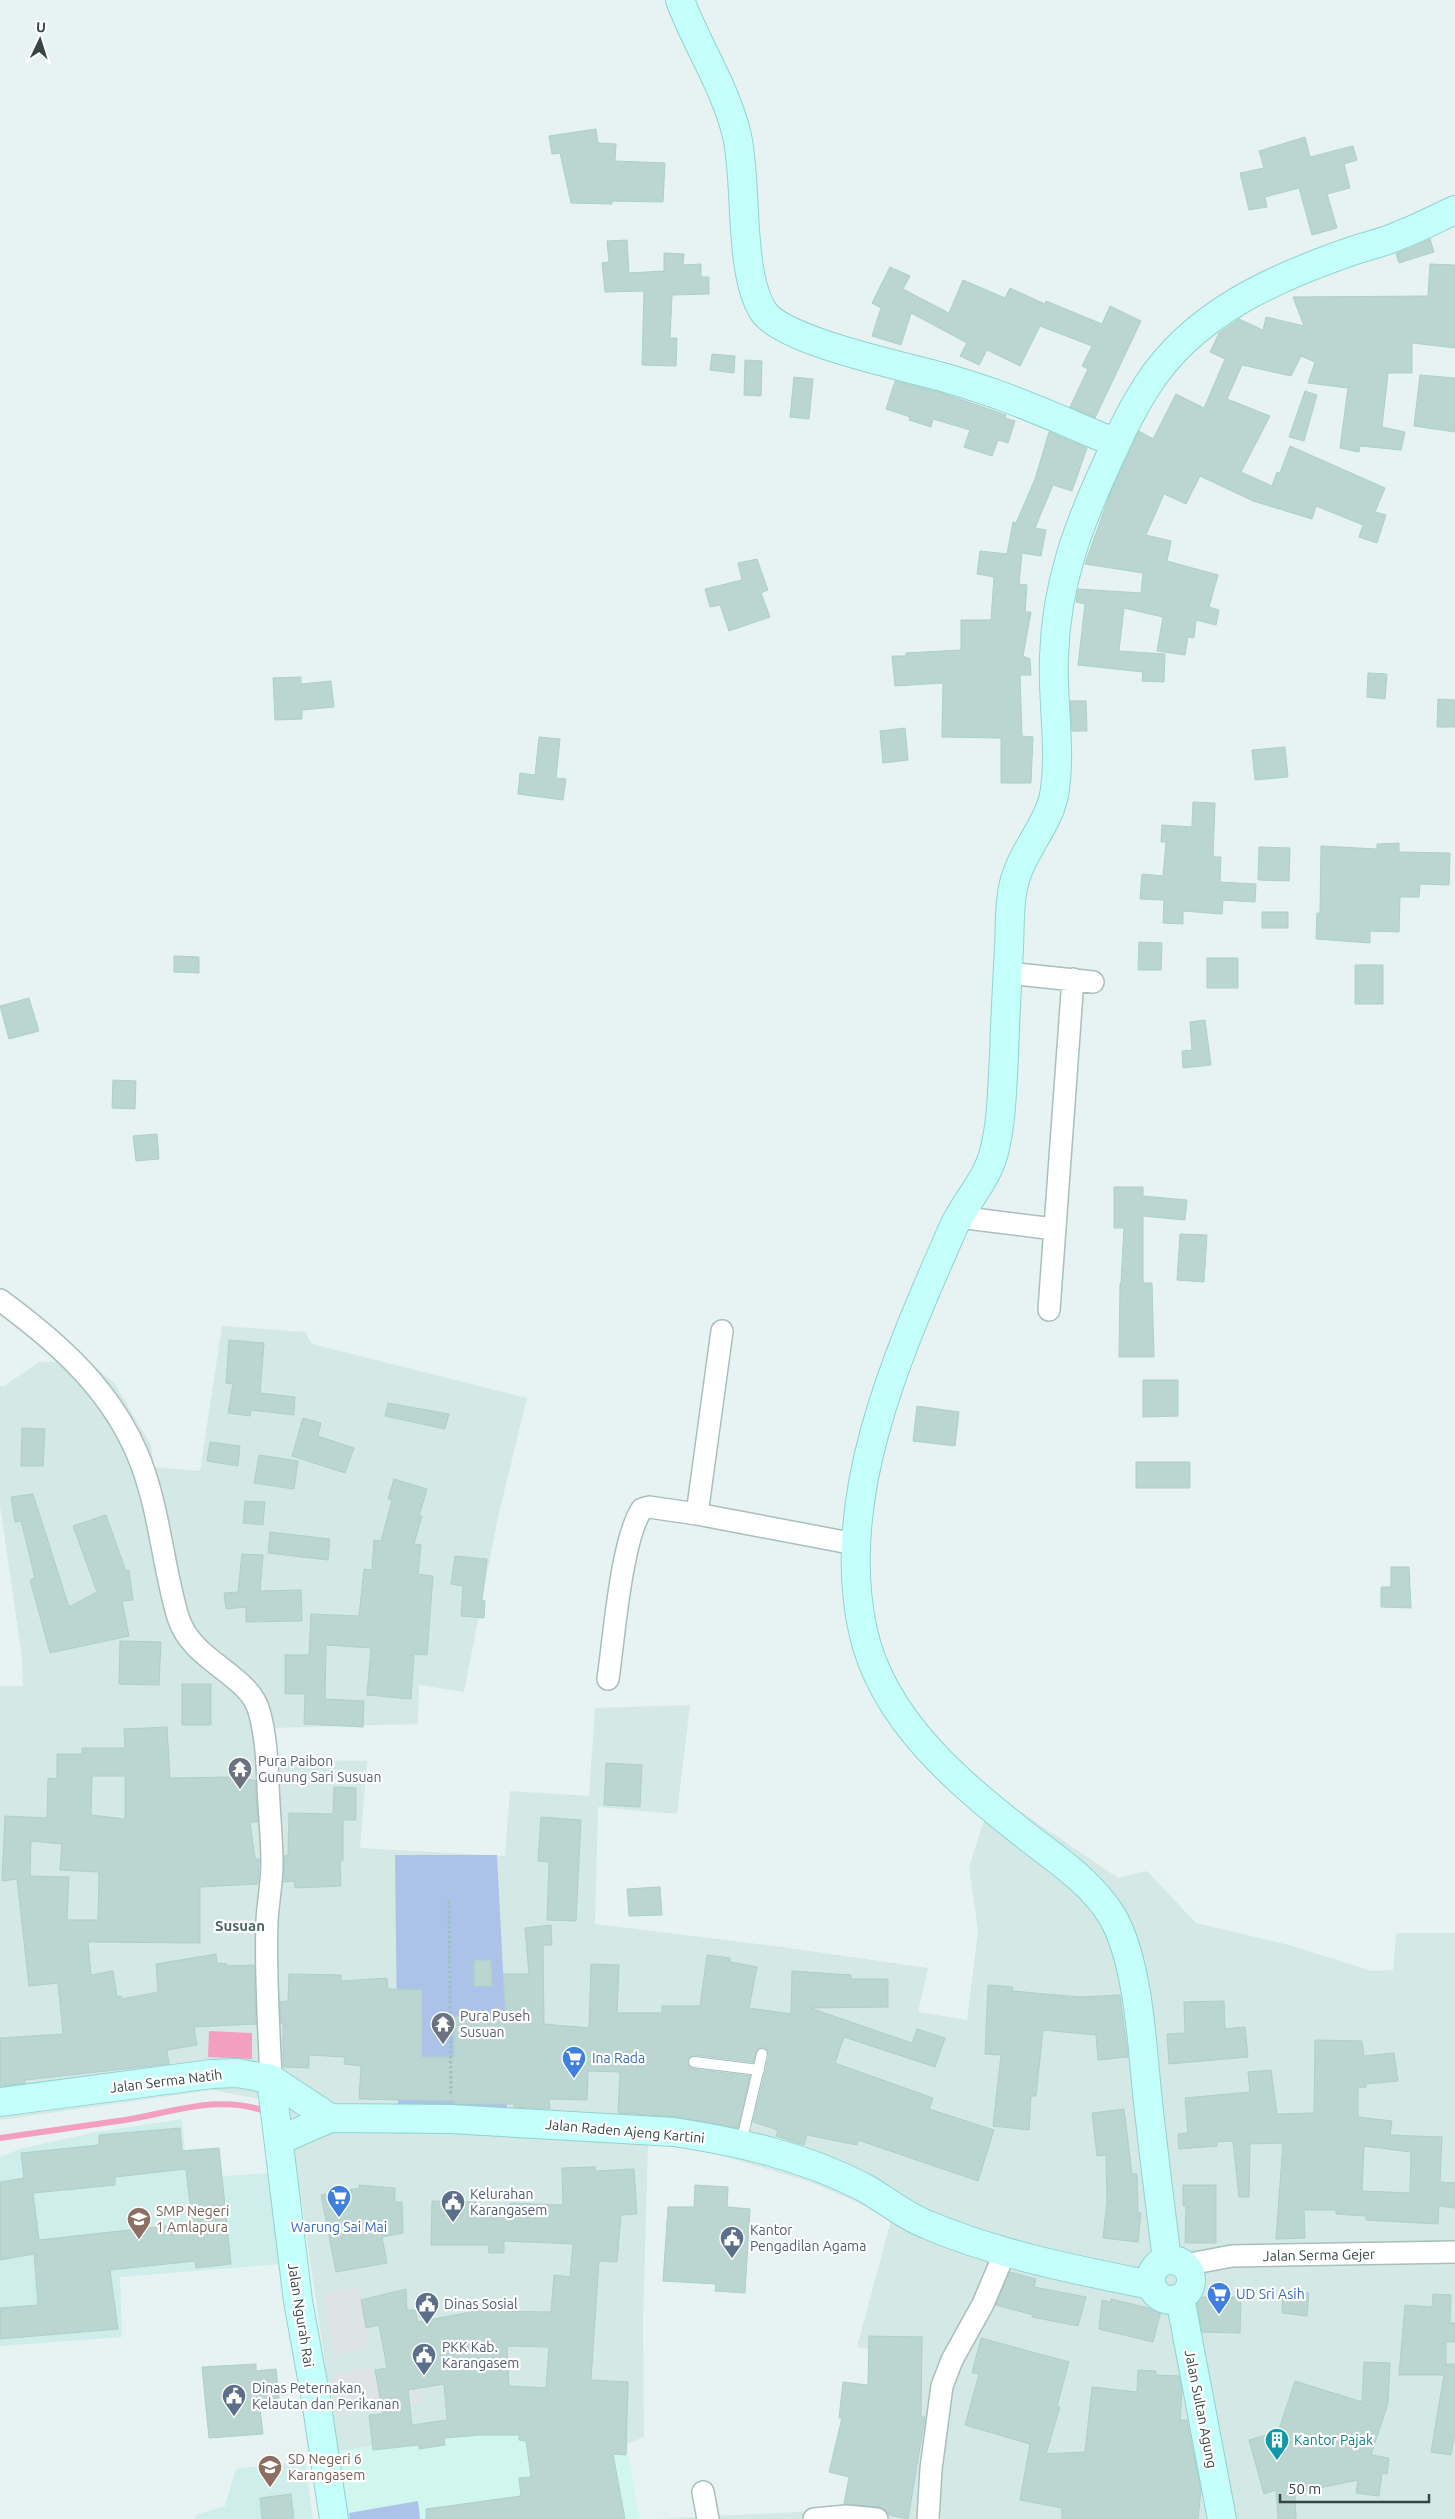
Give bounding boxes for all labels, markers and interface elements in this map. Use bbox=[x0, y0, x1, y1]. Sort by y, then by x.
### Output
north arrow bbox=[15, 15, 65, 65]
text: U bbox=[35, 19, 46, 35]
place label: Pura Paibon Gunung Sari Susuan bbox=[258, 1753, 382, 1785]
temple icon: Pura Paibon Gunung Sari Susuan bbox=[227, 1756, 253, 1790]
district label: Susuan bbox=[215, 1917, 265, 1934]
place label: Pura Puseh Susuan bbox=[460, 2008, 530, 2040]
temple icon: Pura Puseh Susuan bbox=[430, 2011, 456, 2045]
supermarket icon: Ina Rada bbox=[561, 2045, 587, 2079]
place label: Ina Rada bbox=[592, 2050, 645, 2066]
street label: Jalan Serma Natih bbox=[109, 2066, 223, 2096]
street label: Jalan Raden Ajeng Kartini bbox=[545, 2116, 705, 2146]
supermarket icon: Warung Sai Mai bbox=[326, 2184, 352, 2218]
place label: Kelurahan Karangasem bbox=[470, 2186, 547, 2218]
public building icon: Kelurahan Karangasem bbox=[440, 2189, 466, 2223]
place label: SMP Negeri 1 Amlapura bbox=[156, 2203, 229, 2235]
school or university icon: SMP Negeri 1 Amlapura bbox=[126, 2206, 152, 2240]
place label: Warung Sai Mai bbox=[291, 2219, 387, 2235]
place label: Kantor Pengadilan Agama bbox=[750, 2222, 866, 2254]
public building icon: Kantor Pengadilan Agama bbox=[719, 2225, 745, 2259]
street label: Jalan Serma Gejer bbox=[1263, 2246, 1376, 2264]
street label: Jalan Ngurah Rai bbox=[285, 2262, 317, 2368]
supermarket icon: UD Sri Asih bbox=[1206, 2281, 1232, 2315]
place label: UD Sri Asih bbox=[1236, 2286, 1305, 2302]
public building icon: Dinas Sosial bbox=[414, 2291, 440, 2325]
place label: Dinas Sosial bbox=[444, 2296, 518, 2312]
place label: PKK Kab. Karangasem bbox=[442, 2339, 519, 2371]
public building icon: PKK Kab. Karangasem bbox=[411, 2342, 437, 2376]
street label: Jalan Sultan Agung bbox=[1182, 2348, 1220, 2470]
place label: Dinas Peternakan, Kelautan dan Perikanan bbox=[252, 2380, 399, 2412]
public building icon: Dinas Peternakan, Kelautan dan Perikanan bbox=[221, 2383, 247, 2417]
building icon: Kantor Pajak bbox=[1264, 2427, 1290, 2461]
place label: Kantor Pajak bbox=[1294, 2432, 1373, 2448]
place label: SD Negeri 6 Karangasem bbox=[288, 2451, 365, 2483]
school or university icon: SD Negeri 6 Karangasem bbox=[257, 2454, 283, 2488]
scale bar bbox=[1280, 2472, 1429, 2504]
text: 50 m bbox=[1288, 2480, 1321, 2497]

